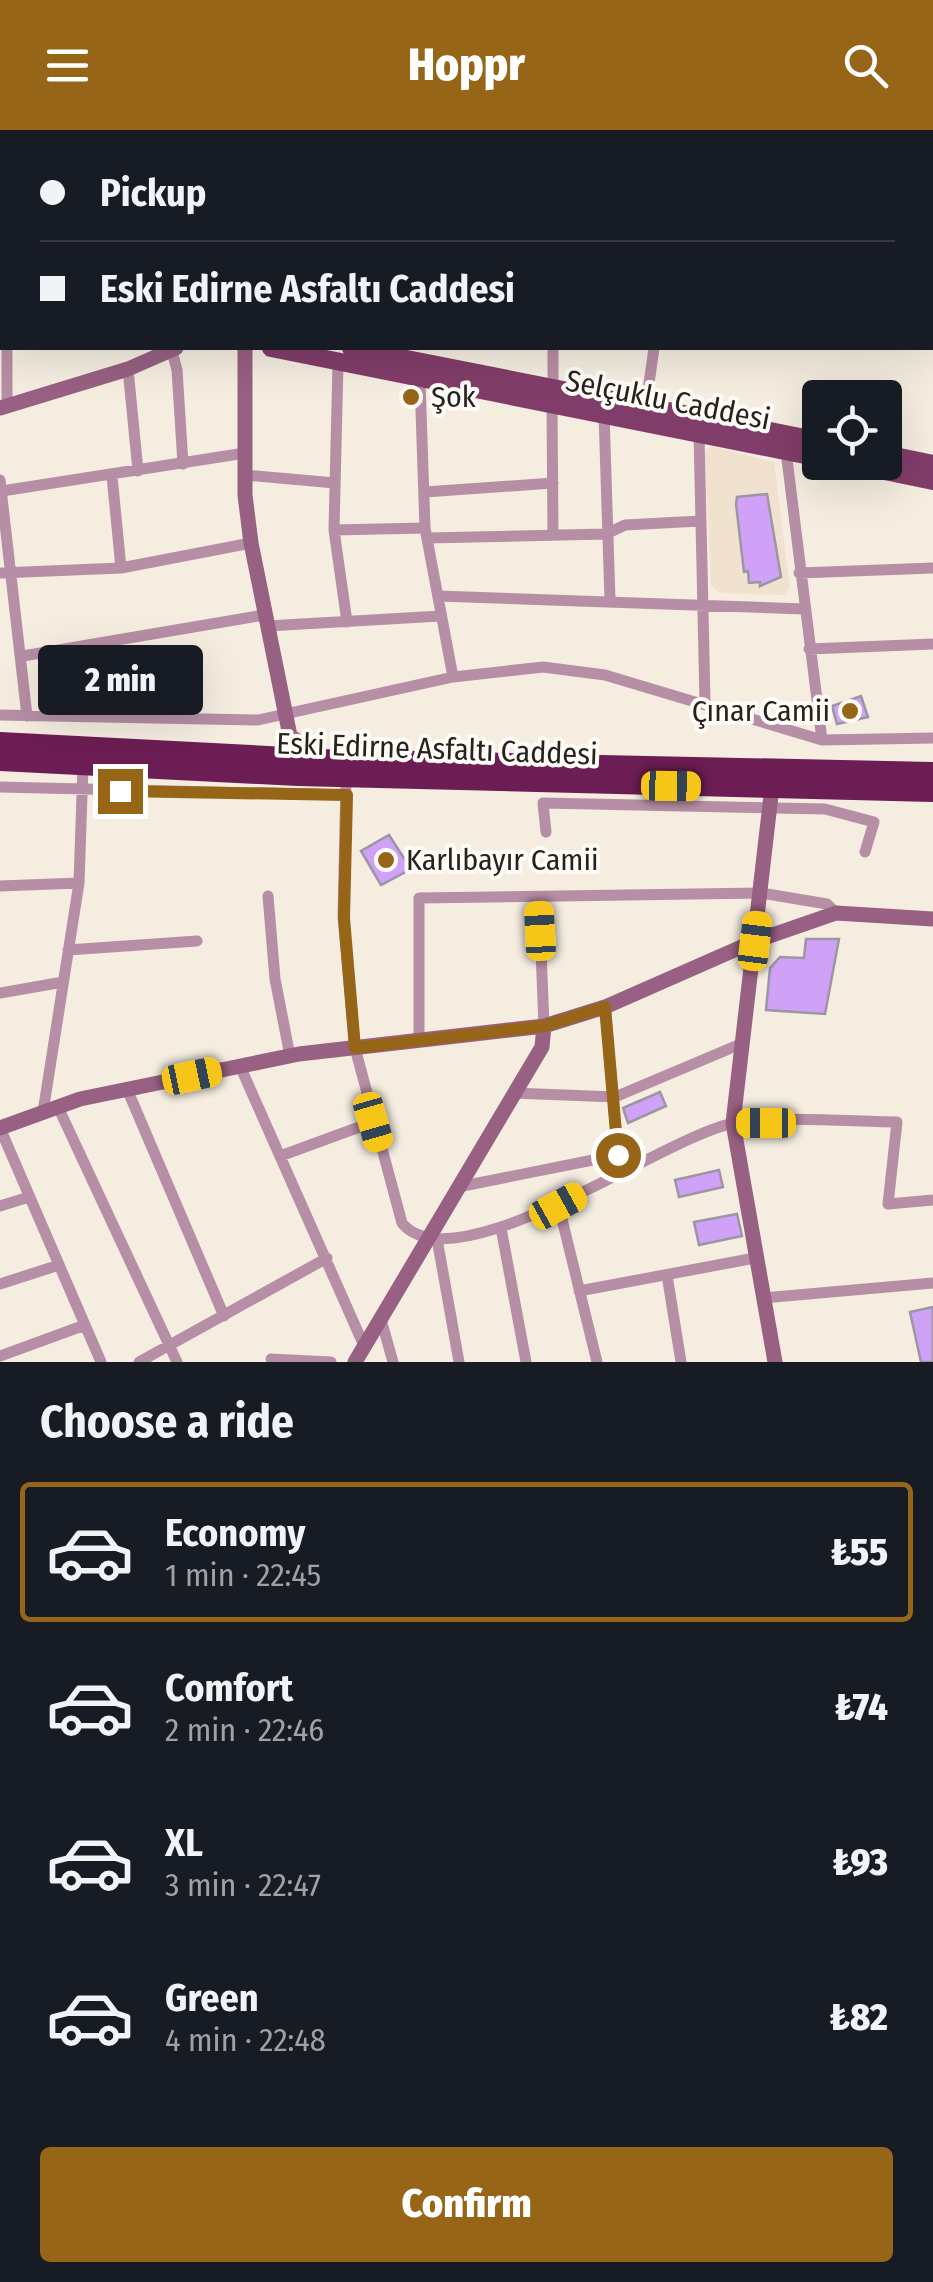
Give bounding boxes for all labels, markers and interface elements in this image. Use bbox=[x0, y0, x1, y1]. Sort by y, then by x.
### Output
icon: menu bbox=[40, 38, 95, 93]
text: Hoppr bbox=[408, 38, 525, 92]
icon: search bbox=[838, 38, 893, 93]
text: Pickup bbox=[100, 170, 206, 216]
text: Eski Edirne Asfaltı Caddesi bbox=[100, 266, 515, 312]
street label: Selçuklu Caddesi bbox=[563, 363, 773, 437]
place label: Şok bbox=[431, 379, 476, 415]
map controls bbox=[802, 380, 902, 480]
button: locate bbox=[802, 380, 902, 480]
marker: Şok bbox=[400, 386, 422, 408]
callout: 2 min bbox=[38, 646, 202, 716]
text: 2 min bbox=[85, 661, 156, 699]
place label: Çınar Camii bbox=[692, 693, 830, 729]
marker: Çınar Camii bbox=[839, 700, 861, 722]
street label: Eski Edirne Asfaltı Caddesi bbox=[276, 725, 598, 773]
route end bbox=[98, 769, 143, 814]
car bbox=[641, 770, 701, 802]
place label: Karlıbayır Camii bbox=[406, 842, 599, 878]
marker: Karlıbayır Camii bbox=[375, 849, 397, 871]
car bbox=[523, 900, 557, 962]
car bbox=[736, 909, 774, 973]
car bbox=[160, 1055, 224, 1097]
car bbox=[350, 1089, 396, 1155]
car bbox=[736, 1108, 796, 1138]
route start bbox=[596, 1133, 641, 1178]
car bbox=[524, 1178, 592, 1234]
text: Choose a ride bbox=[40, 1395, 294, 1449]
icon: car bbox=[45, 1507, 135, 1597]
text: Economy bbox=[165, 1510, 305, 1556]
text: ₺55 bbox=[831, 1529, 888, 1575]
text: 1 min · 22:45 bbox=[165, 1556, 321, 1594]
icon: car bbox=[45, 1662, 135, 1752]
text: Comfort bbox=[165, 1665, 293, 1711]
text: ₺74 bbox=[834, 1684, 888, 1730]
text: 2 min · 22:46 bbox=[165, 1711, 324, 1749]
icon: car bbox=[45, 1817, 135, 1907]
text: XL bbox=[165, 1820, 203, 1866]
text: ₺93 bbox=[832, 1839, 888, 1885]
text: 3 min · 22:47 bbox=[165, 1866, 321, 1904]
icon: car bbox=[45, 1972, 135, 2062]
text: Green bbox=[165, 1975, 259, 2021]
text: ₺82 bbox=[829, 1994, 888, 2040]
text: 4 min · 22:48 bbox=[165, 2021, 326, 2059]
button: Confirm bbox=[40, 2147, 893, 2262]

